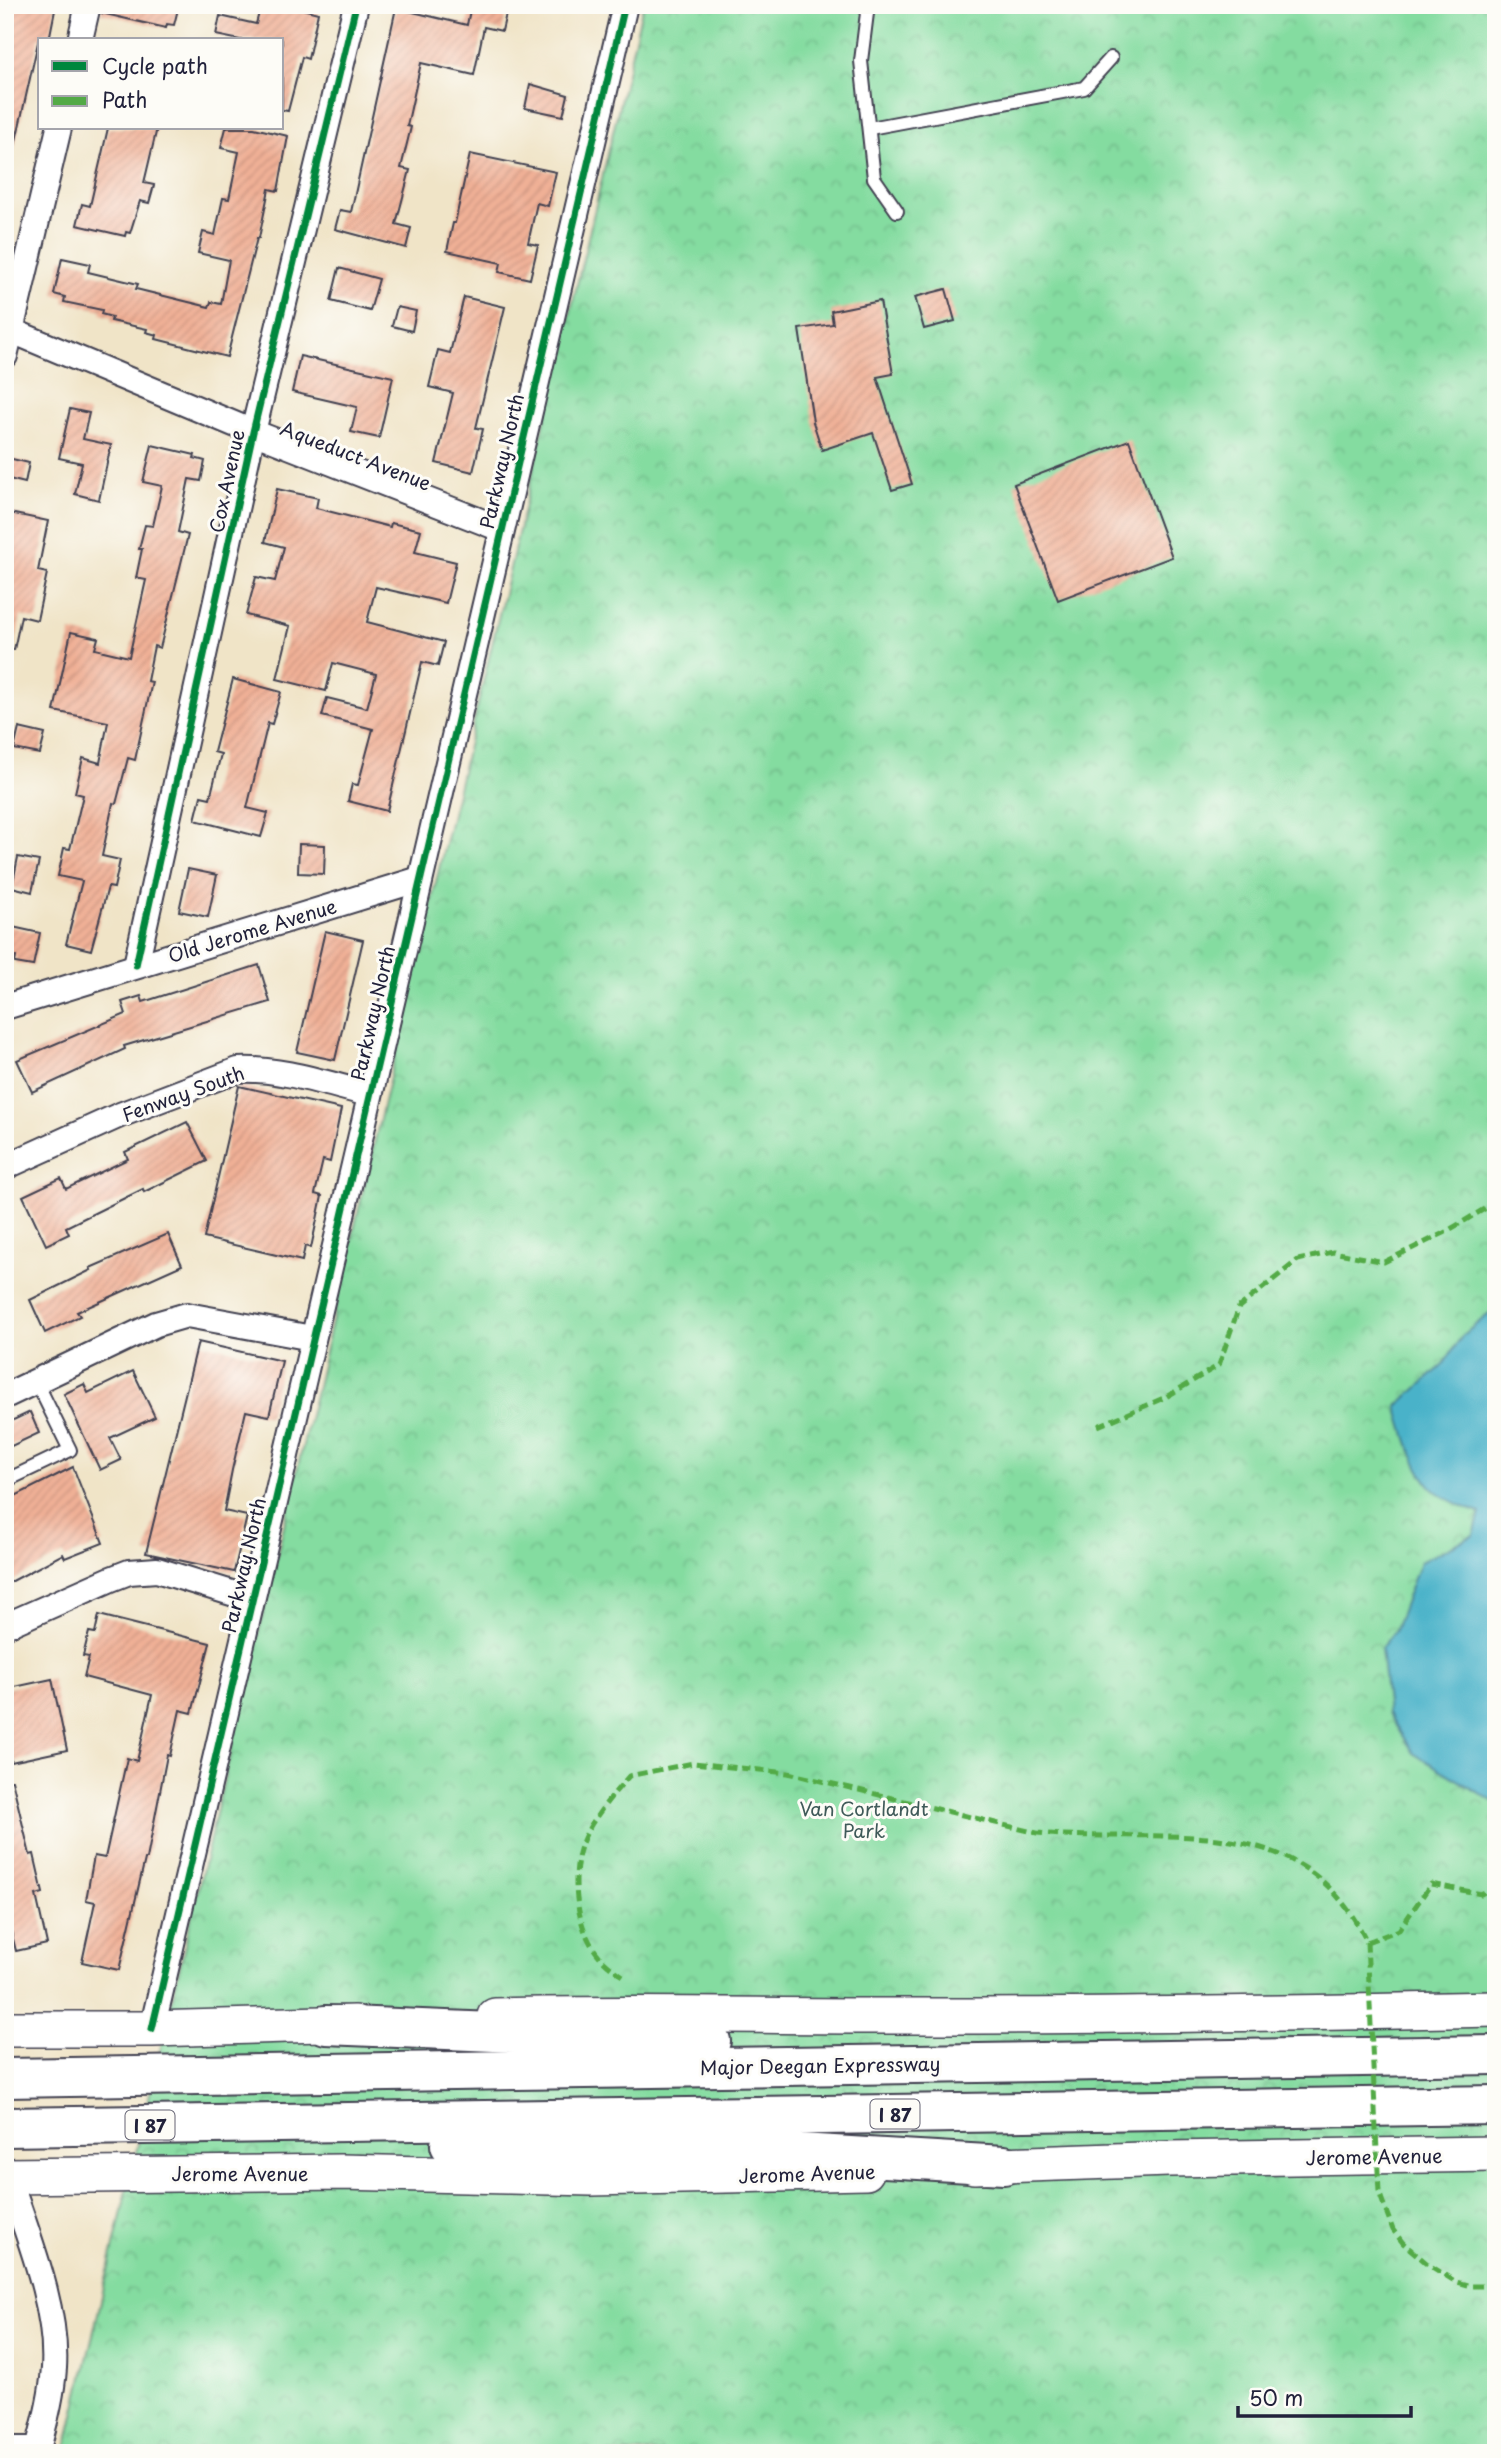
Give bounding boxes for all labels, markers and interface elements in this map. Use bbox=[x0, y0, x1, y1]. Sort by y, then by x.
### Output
legend bbox=[38, 38, 284, 130]
text: Cycle path bbox=[102, 49, 208, 81]
text: Path bbox=[102, 83, 147, 115]
street label: Parkway North bbox=[472, 391, 530, 531]
street label: Aqueduct Avenue bbox=[277, 413, 435, 497]
street label: Cox Avenue bbox=[201, 427, 251, 535]
street label: Old Jerome Avenue bbox=[164, 891, 340, 969]
street label: Parkway North bbox=[343, 943, 401, 1083]
street label: Fenway South bbox=[118, 1058, 248, 1128]
street label: Parkway North bbox=[214, 1495, 272, 1635]
park label: Van Cortlandt Park bbox=[800, 1794, 929, 1844]
street label: Major Deegan Expressway bbox=[700, 2049, 940, 2081]
road number: I 87 bbox=[870, 2100, 920, 2128]
road number: I 87 bbox=[125, 2110, 174, 2140]
street label: Jerome Avenue bbox=[1305, 2141, 1443, 2171]
street label: Jerome Avenue bbox=[738, 2157, 876, 2189]
street label: Jerome Avenue bbox=[172, 2159, 308, 2187]
scale bar bbox=[1238, 2374, 1412, 2418]
text: 50 m bbox=[1249, 2381, 1303, 2413]

